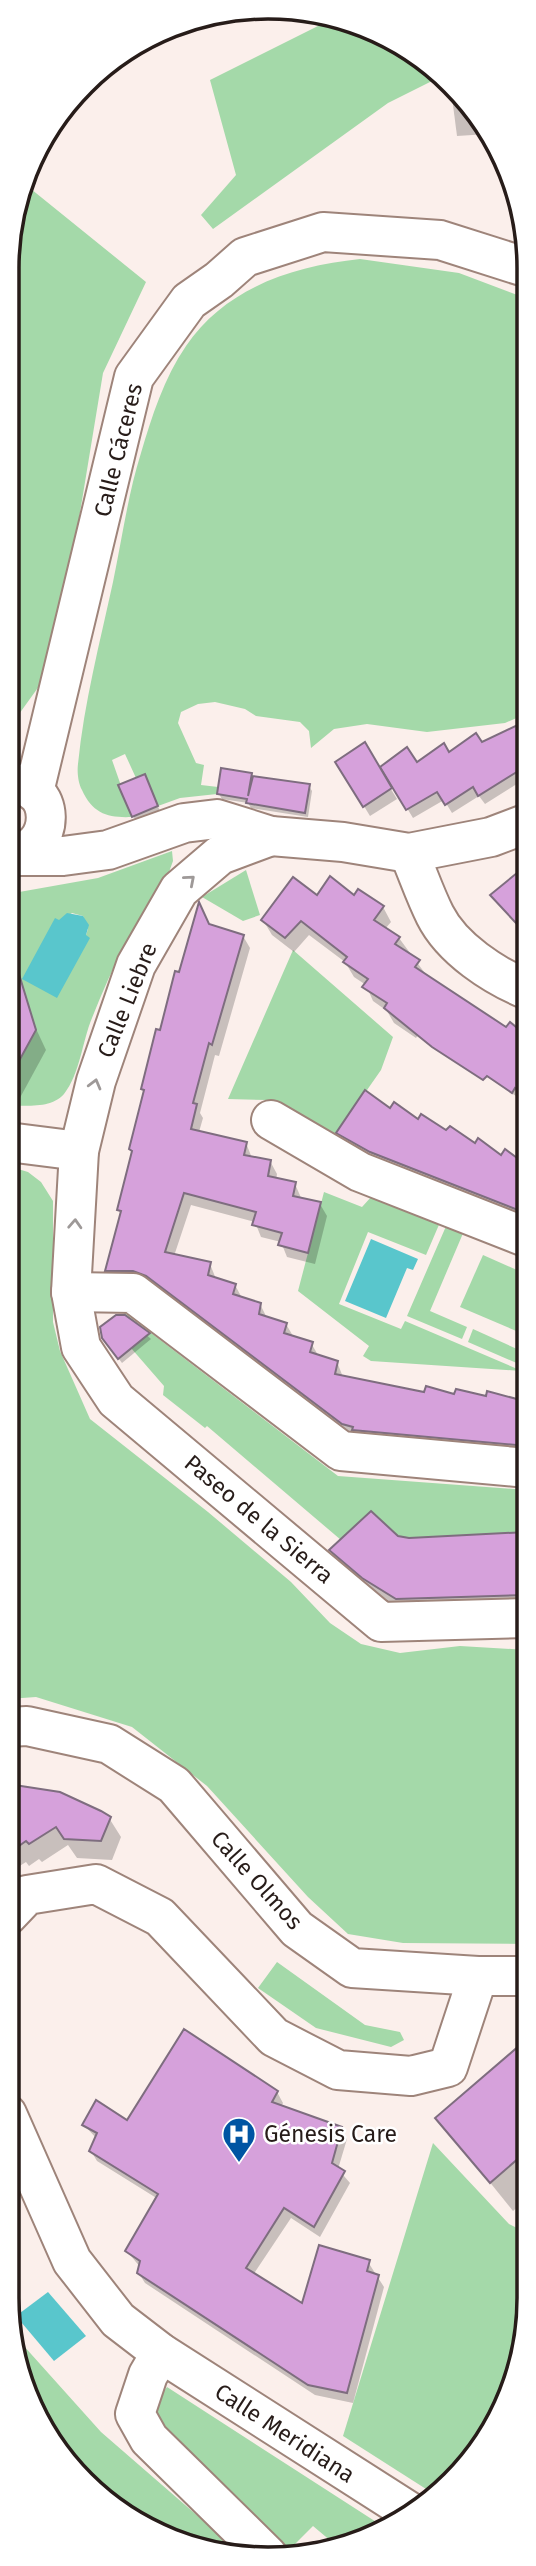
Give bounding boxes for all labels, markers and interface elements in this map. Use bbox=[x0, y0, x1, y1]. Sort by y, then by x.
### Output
street label: Calle Cáceres bbox=[88, 380, 148, 520]
one-way arrow bbox=[182, 876, 195, 888]
street label: Calle Liebre bbox=[91, 938, 163, 1062]
one-way arrow bbox=[87, 1079, 101, 1091]
one-way arrow bbox=[68, 1218, 83, 1229]
street label: Paseo de la Sierra bbox=[179, 1449, 339, 1589]
street label: Calle Olmos bbox=[205, 1825, 309, 1935]
hospital icon: Génesis Care bbox=[220, 2115, 258, 2164]
place label: Génesis Care bbox=[264, 2120, 397, 2148]
street label: Calle Meridiana bbox=[210, 2377, 360, 2489]

